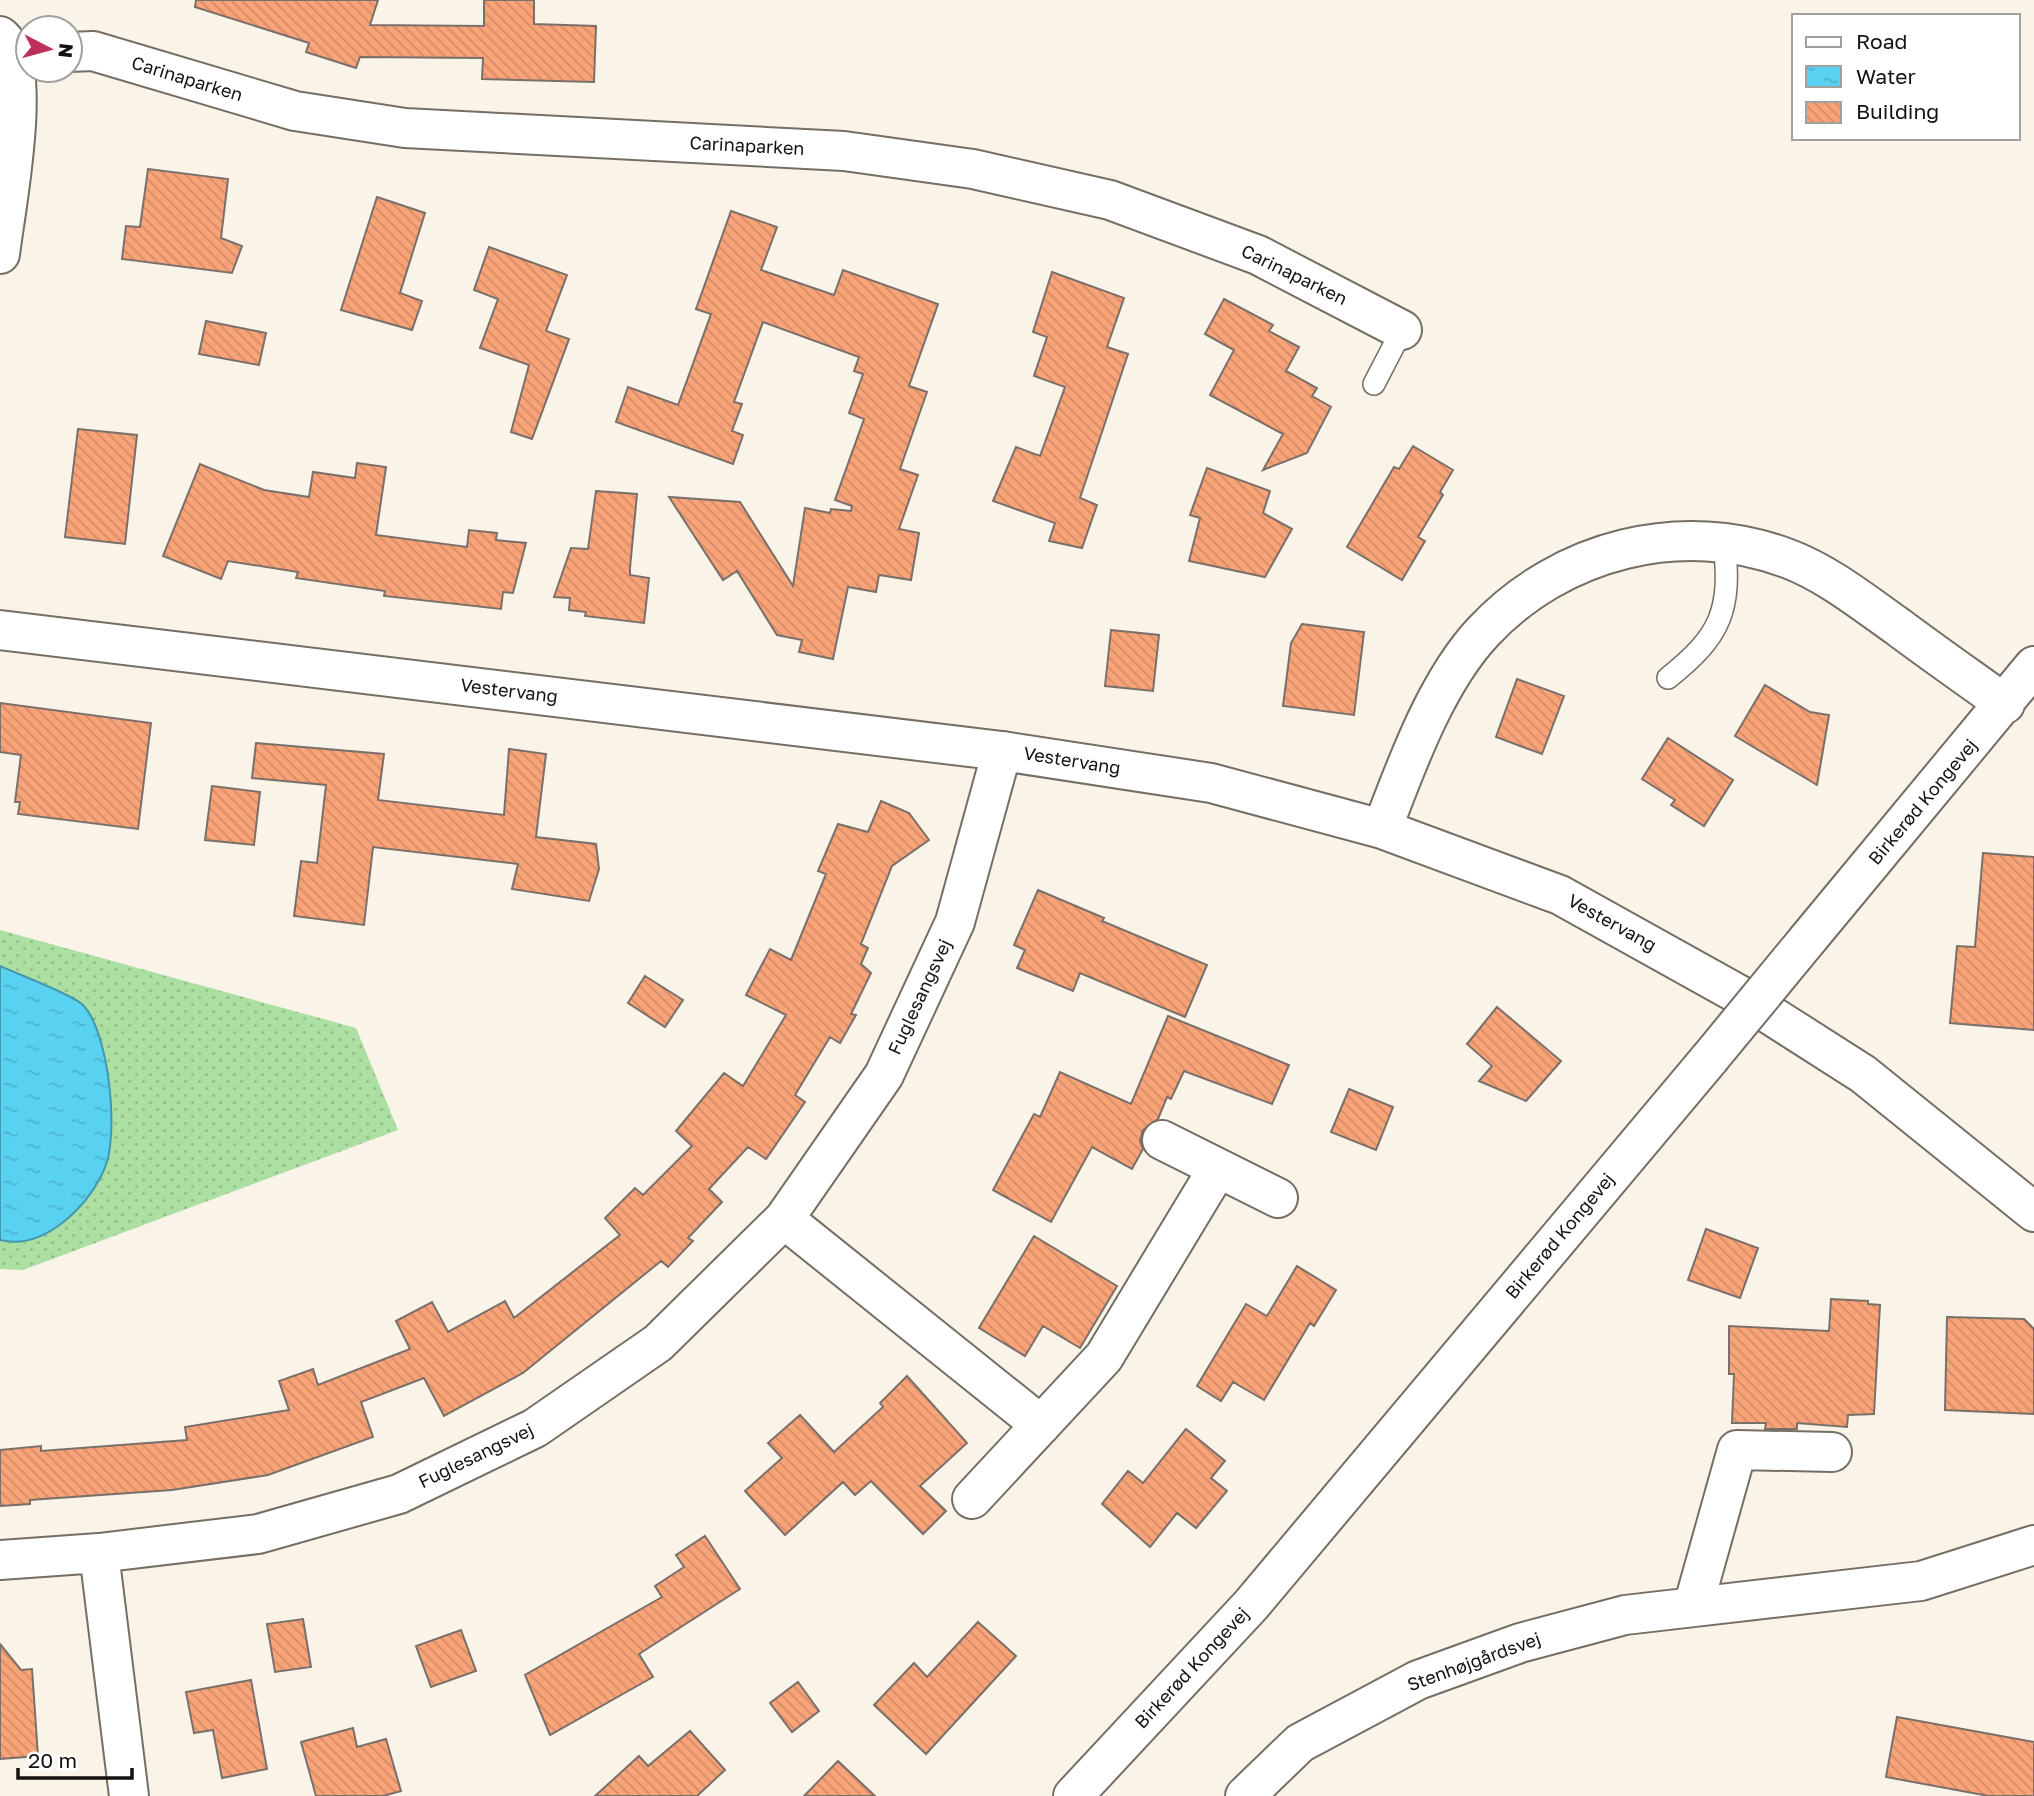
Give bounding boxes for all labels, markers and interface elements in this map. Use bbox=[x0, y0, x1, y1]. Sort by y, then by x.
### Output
north arrow bbox=[14, 14, 84, 84]
legend bbox=[1792, 14, 2020, 140]
text: Road bbox=[1856, 28, 1907, 54]
text: N bbox=[54, 42, 79, 59]
street label: Carinaparken bbox=[129, 51, 246, 105]
text: Water bbox=[1856, 63, 1916, 89]
text: Building bbox=[1856, 98, 1939, 124]
street label: Carinaparken bbox=[689, 131, 805, 159]
street label: Carinaparken bbox=[1238, 239, 1351, 309]
street label: Vestervang bbox=[459, 673, 559, 707]
street label: Birkerød Kongevej bbox=[1863, 734, 1981, 869]
street label: Vestervang bbox=[1022, 741, 1122, 779]
street label: Vestervang bbox=[1564, 889, 1661, 956]
street label: Fuglesangsvej bbox=[883, 935, 955, 1058]
street label: Birkerød Kongevej bbox=[1500, 1168, 1618, 1303]
street label: Fuglesangsvej bbox=[415, 1418, 537, 1492]
street label: Birkerød Kongevej bbox=[1130, 1602, 1253, 1732]
street label: Stenhøjgårdsvej bbox=[1404, 1627, 1543, 1695]
scale bar bbox=[18, 1736, 131, 1780]
text: 20 m bbox=[28, 1747, 77, 1773]

